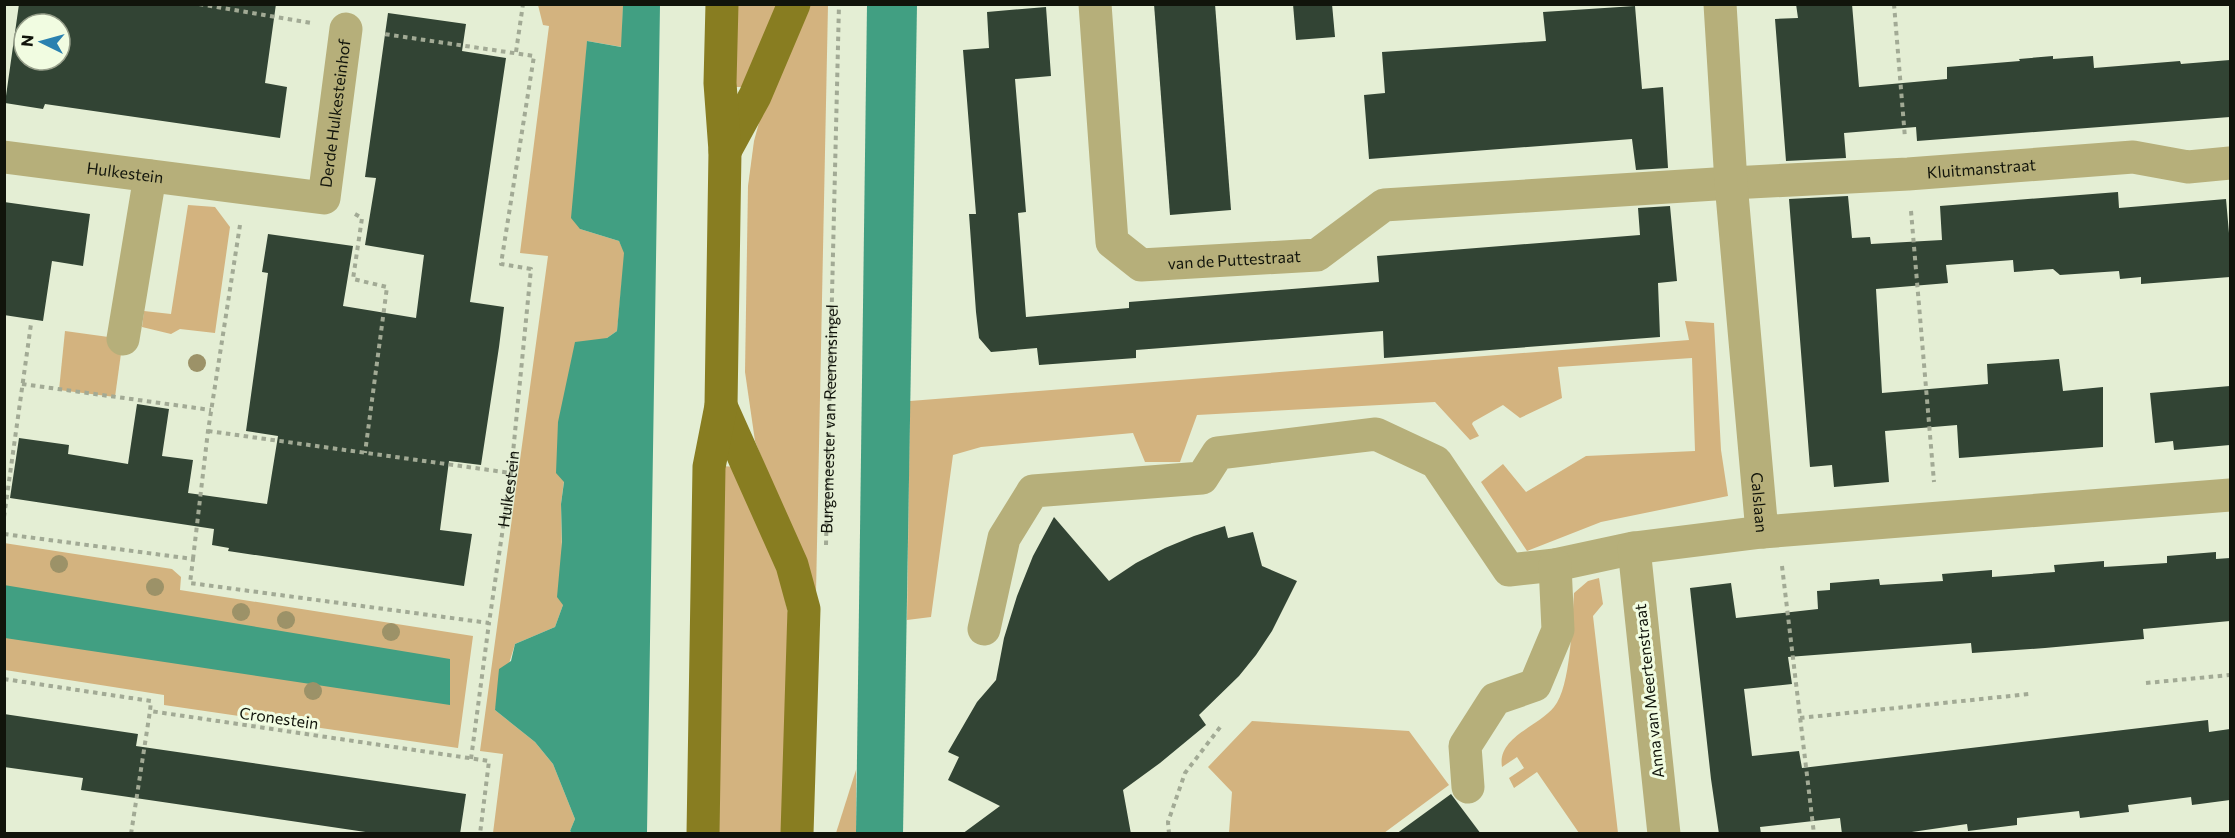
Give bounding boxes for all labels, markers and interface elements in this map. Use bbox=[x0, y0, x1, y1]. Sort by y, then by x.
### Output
north arrow bbox=[12, 12, 72, 72]
text: N bbox=[17, 34, 37, 47]
street label: Derde Hulkesteinhof bbox=[315, 37, 354, 189]
street label: Kluitmanstraat bbox=[1926, 154, 2037, 182]
street label: Hulkestein bbox=[86, 158, 165, 186]
street label: van de Puttestraat bbox=[1167, 246, 1302, 272]
street label: Burgemeester van Reenensingel bbox=[816, 304, 841, 534]
street label: Hulkestein bbox=[493, 450, 522, 528]
street label: Calslaan bbox=[1748, 471, 1772, 533]
street label: Anna van Meertenstraat bbox=[1630, 602, 1667, 779]
street label: Cronestein bbox=[238, 703, 320, 732]

